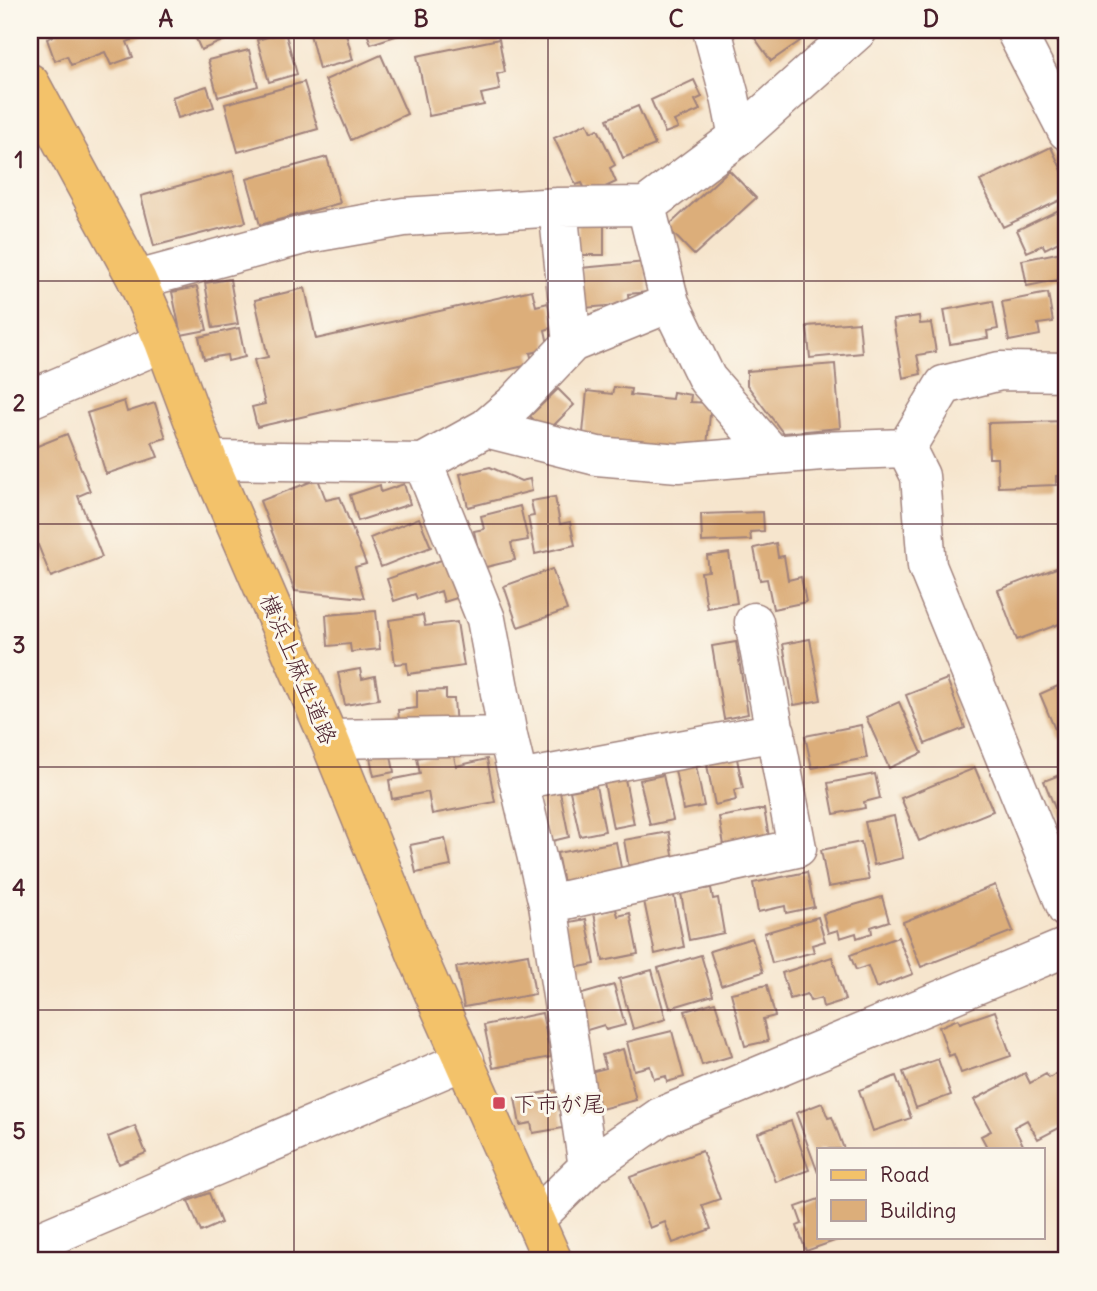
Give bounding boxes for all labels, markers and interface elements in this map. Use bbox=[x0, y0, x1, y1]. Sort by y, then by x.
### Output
text: A bbox=[159, 4, 174, 33]
text: B bbox=[413, 4, 429, 33]
text: C bbox=[668, 4, 684, 33]
text: D bbox=[923, 4, 939, 33]
text: 1 bbox=[14, 145, 24, 174]
text: 2 bbox=[13, 388, 26, 417]
street label: 横浜上麻生道路 bbox=[254, 589, 344, 749]
text: 3 bbox=[12, 630, 26, 659]
text: 4 bbox=[12, 873, 26, 902]
place label: 下市が尾 bbox=[513, 1089, 605, 1118]
marker: 下市が尾 bbox=[491, 1095, 507, 1111]
text: 5 bbox=[12, 1116, 26, 1145]
legend bbox=[817, 1148, 1044, 1238]
text: Road bbox=[880, 1161, 929, 1188]
text: Building bbox=[880, 1197, 956, 1224]

